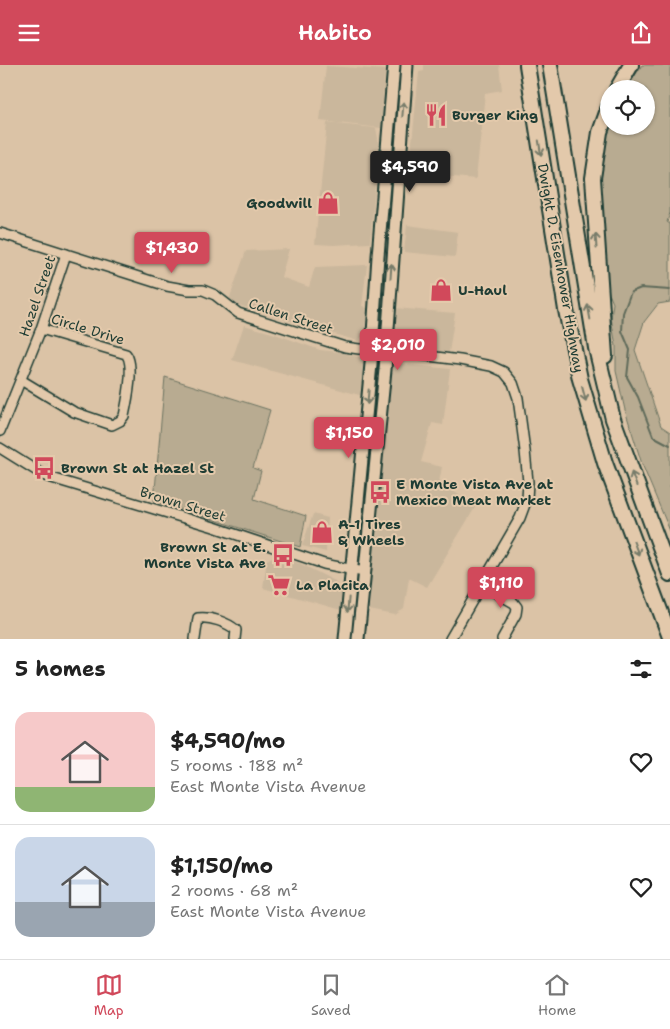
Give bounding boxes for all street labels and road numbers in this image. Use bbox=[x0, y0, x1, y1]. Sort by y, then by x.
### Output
street label: Dwight D. Eisenhower Highway bbox=[534, 162, 588, 374]
street label: Hazel Street bbox=[15, 253, 59, 339]
street label: Callen Street bbox=[247, 294, 335, 338]
street label: Circle Drive bbox=[49, 309, 127, 349]
street label: Brown Street bbox=[138, 482, 228, 526]

